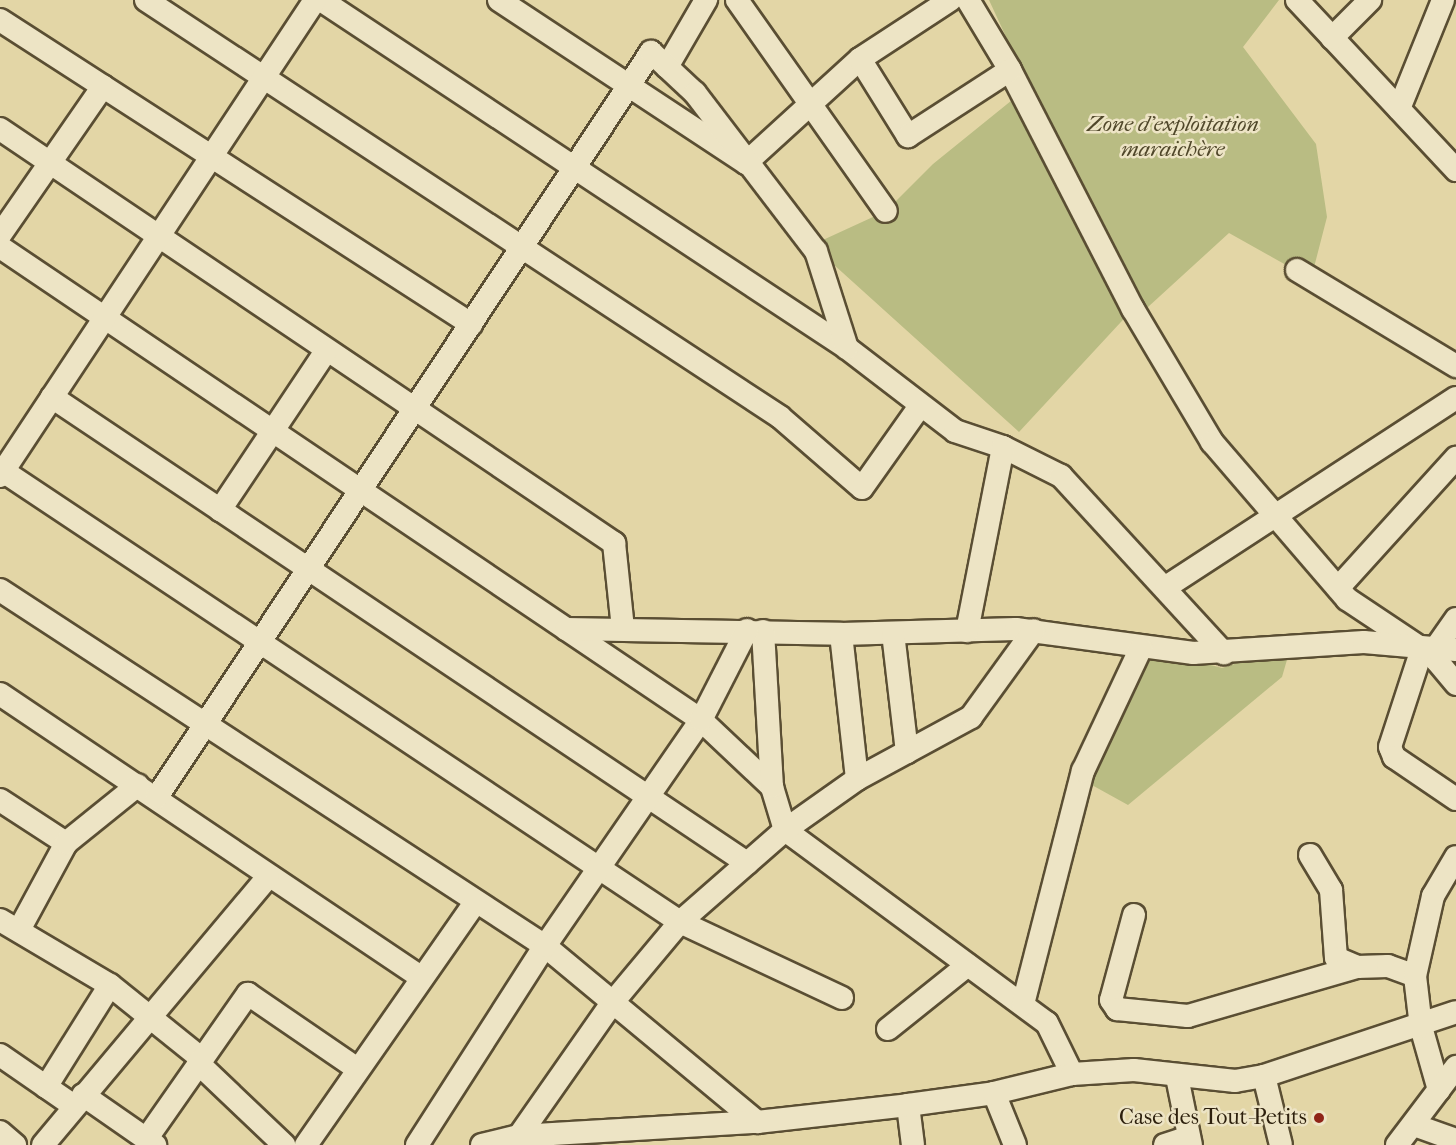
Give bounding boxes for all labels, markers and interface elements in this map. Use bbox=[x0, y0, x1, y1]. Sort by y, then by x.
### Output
park label: Zone d'exploitation maraichère bbox=[1087, 111, 1259, 162]
place label: Case des Tout-Petits bbox=[1119, 1105, 1307, 1131]
marker: Case des Tout-Petits bbox=[1312, 1111, 1326, 1125]

